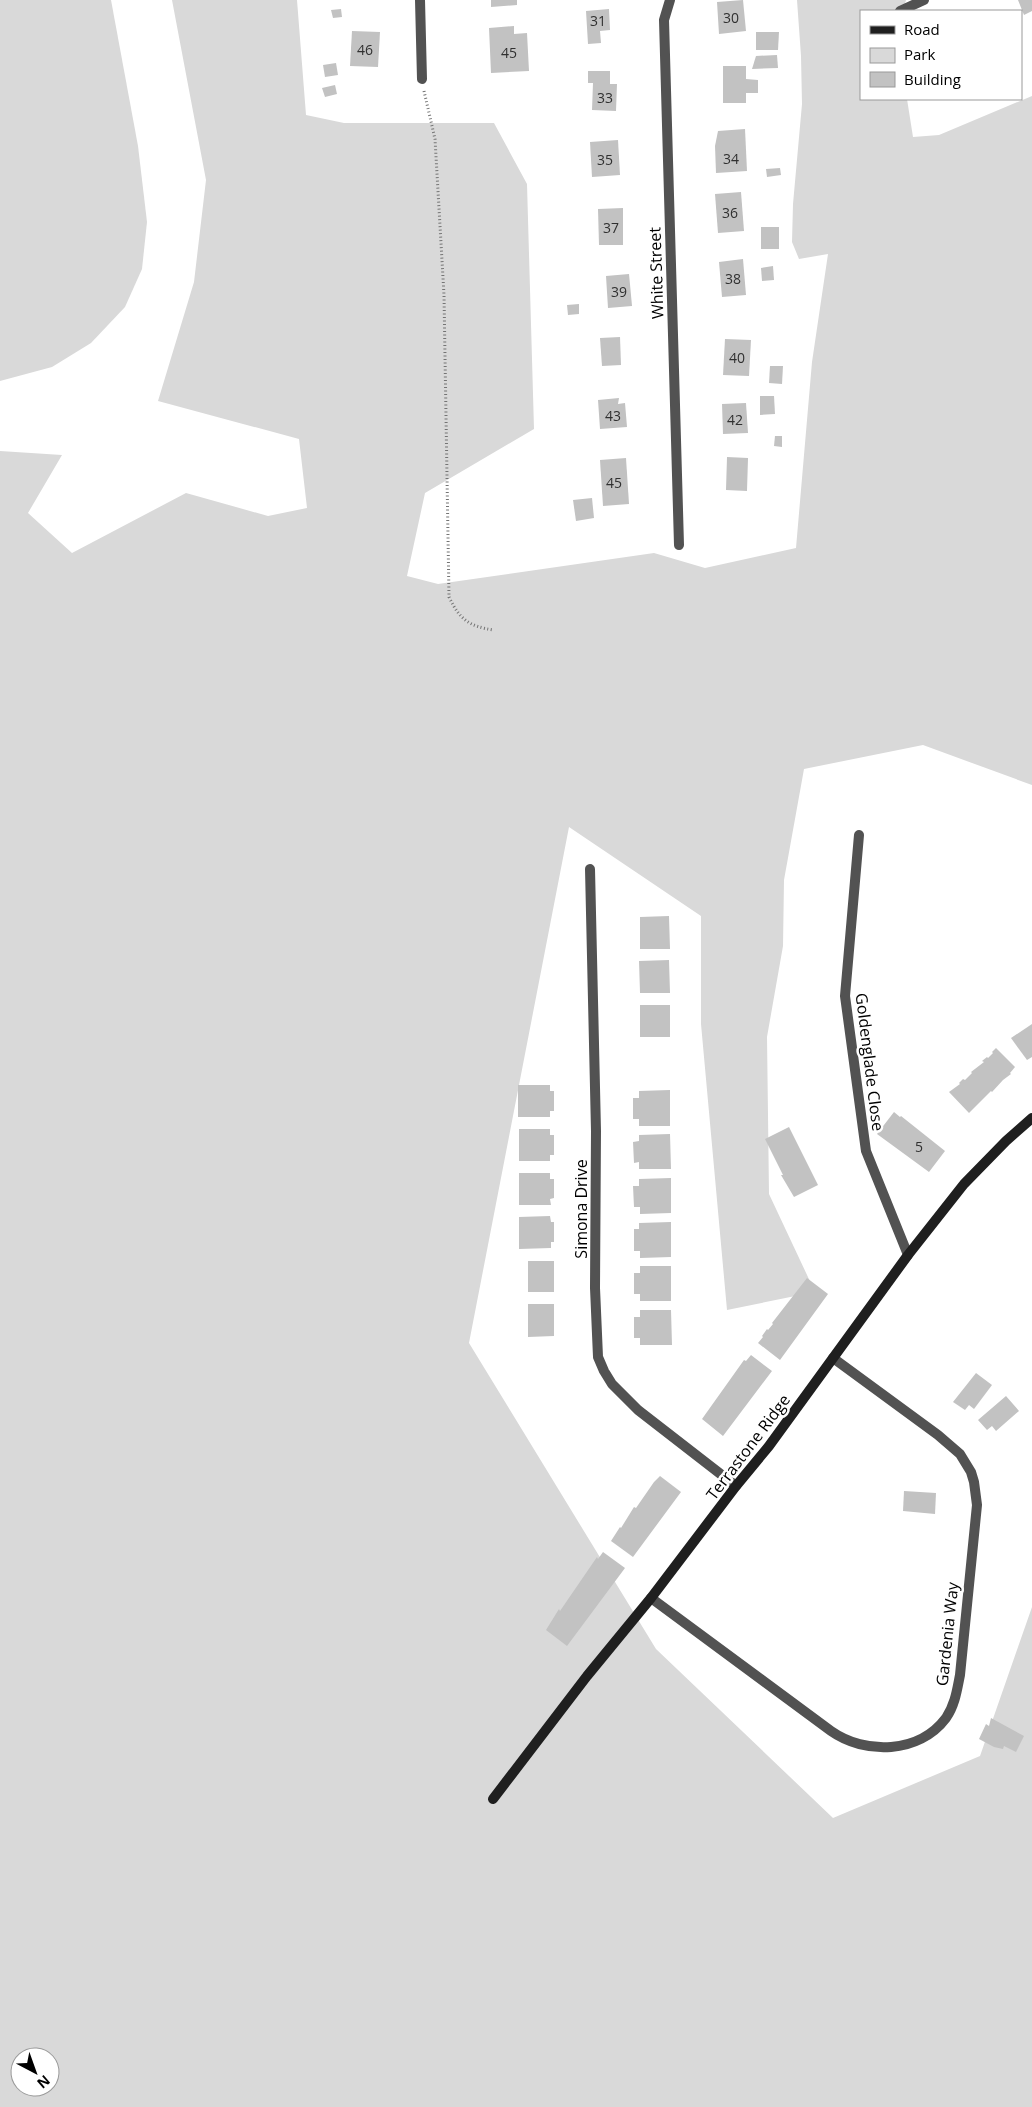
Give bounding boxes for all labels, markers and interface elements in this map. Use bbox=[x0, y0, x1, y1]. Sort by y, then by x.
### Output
house number: 30 bbox=[723, 8, 739, 27]
legend bbox=[860, 10, 1022, 100]
house number: 31 bbox=[590, 11, 606, 30]
text: Road bbox=[904, 19, 940, 39]
house number: 46 bbox=[357, 40, 373, 59]
house number: 45 bbox=[501, 43, 517, 62]
text: Park bbox=[904, 44, 935, 64]
text: Building bbox=[904, 69, 961, 89]
house number: 33 bbox=[597, 88, 613, 107]
house number: 34 bbox=[723, 149, 739, 168]
house number: 35 bbox=[597, 150, 613, 169]
house number: 36 bbox=[722, 203, 738, 222]
house number: 37 bbox=[603, 218, 619, 237]
street label: White Street bbox=[643, 226, 669, 319]
house number: 38 bbox=[725, 269, 741, 288]
house number: 39 bbox=[611, 282, 627, 301]
house number: 40 bbox=[729, 348, 745, 367]
house number: 43 bbox=[605, 406, 621, 425]
house number: 42 bbox=[727, 410, 743, 429]
house number: 45 bbox=[606, 473, 622, 492]
street label: Goldenglade Close bbox=[851, 992, 889, 1132]
house number: 5 bbox=[915, 1137, 923, 1156]
street label: Simona Drive bbox=[570, 1159, 592, 1259]
street label: Terrastone Ridge bbox=[701, 1390, 795, 1504]
street label: Gardenia Way bbox=[931, 1580, 963, 1687]
north arrow bbox=[10, 2047, 60, 2097]
text: N bbox=[33, 2071, 54, 2093]

